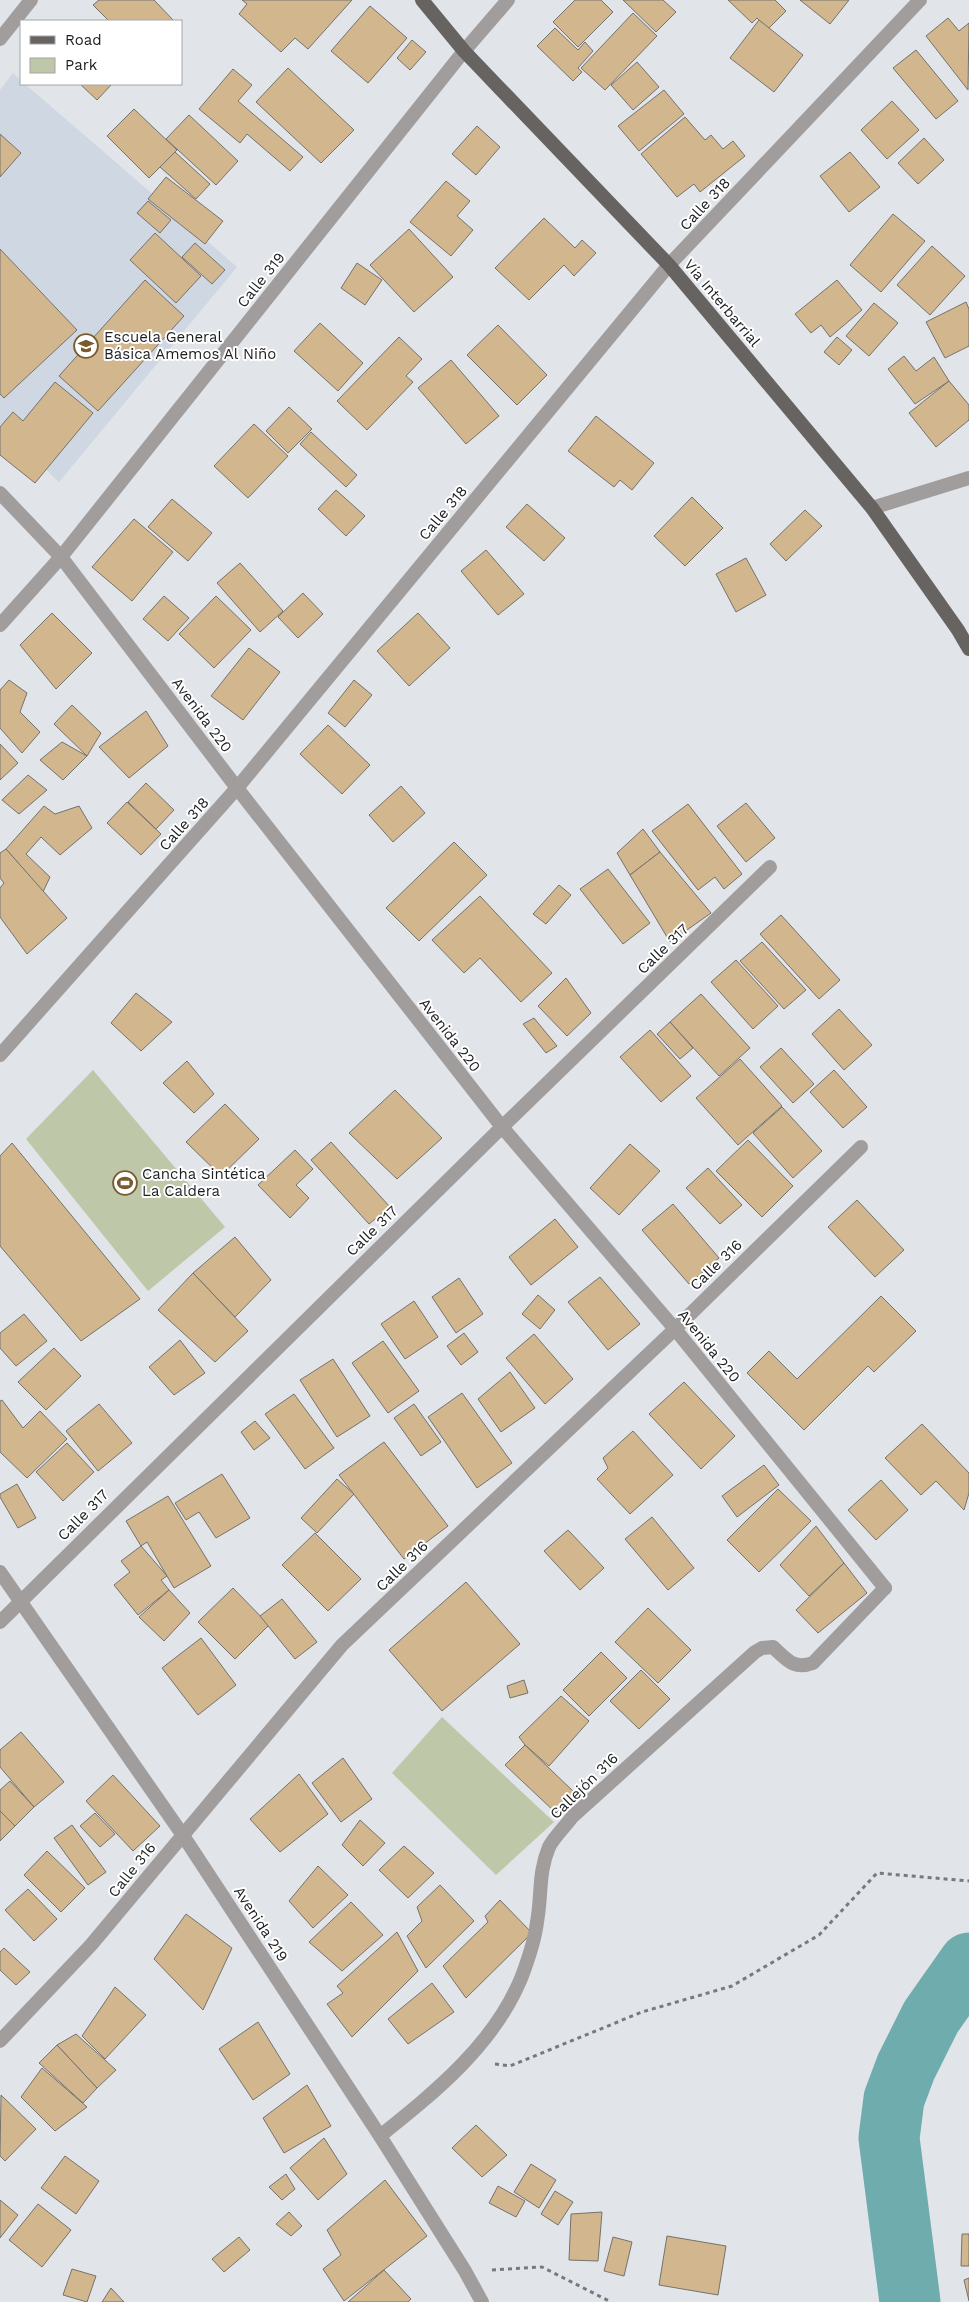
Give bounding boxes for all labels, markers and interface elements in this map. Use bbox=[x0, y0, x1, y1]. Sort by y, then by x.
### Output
legend bbox=[20, 20, 182, 85]
text: Road bbox=[65, 31, 102, 49]
text: Park bbox=[65, 56, 98, 74]
street label: Calle 318 bbox=[676, 174, 734, 234]
street label: Calle 319 bbox=[233, 249, 289, 311]
street label: Vía Interbarrial bbox=[680, 256, 764, 351]
place label: Escuela General Básica Amemos Al Niño bbox=[104, 328, 276, 363]
school or university icon: Escuela General Básica Amemos Al Niño bbox=[73, 333, 99, 359]
street label: Calle 318 bbox=[415, 482, 471, 544]
street label: Avenida 220 bbox=[168, 674, 236, 756]
street label: Calle 318 bbox=[155, 794, 213, 854]
street label: Calle 317 bbox=[633, 920, 693, 978]
street label: Avenida 220 bbox=[416, 995, 484, 1075]
place label: Cancha Sintética La Caldera bbox=[142, 1165, 266, 1200]
sports icon: Cancha Sintética La Caldera bbox=[112, 1170, 138, 1196]
street label: Calle 317 bbox=[342, 1202, 402, 1260]
street label: Calle 316 bbox=[686, 1236, 746, 1294]
street label: Avenida 220 bbox=[674, 1306, 744, 1386]
street label: Calle 317 bbox=[54, 1486, 112, 1544]
street label: Calle 316 bbox=[372, 1537, 432, 1595]
street label: Callejón 316 bbox=[546, 1749, 622, 1823]
street label: Calle 316 bbox=[104, 1839, 160, 1901]
street label: Avenida 219 bbox=[230, 1883, 292, 1965]

